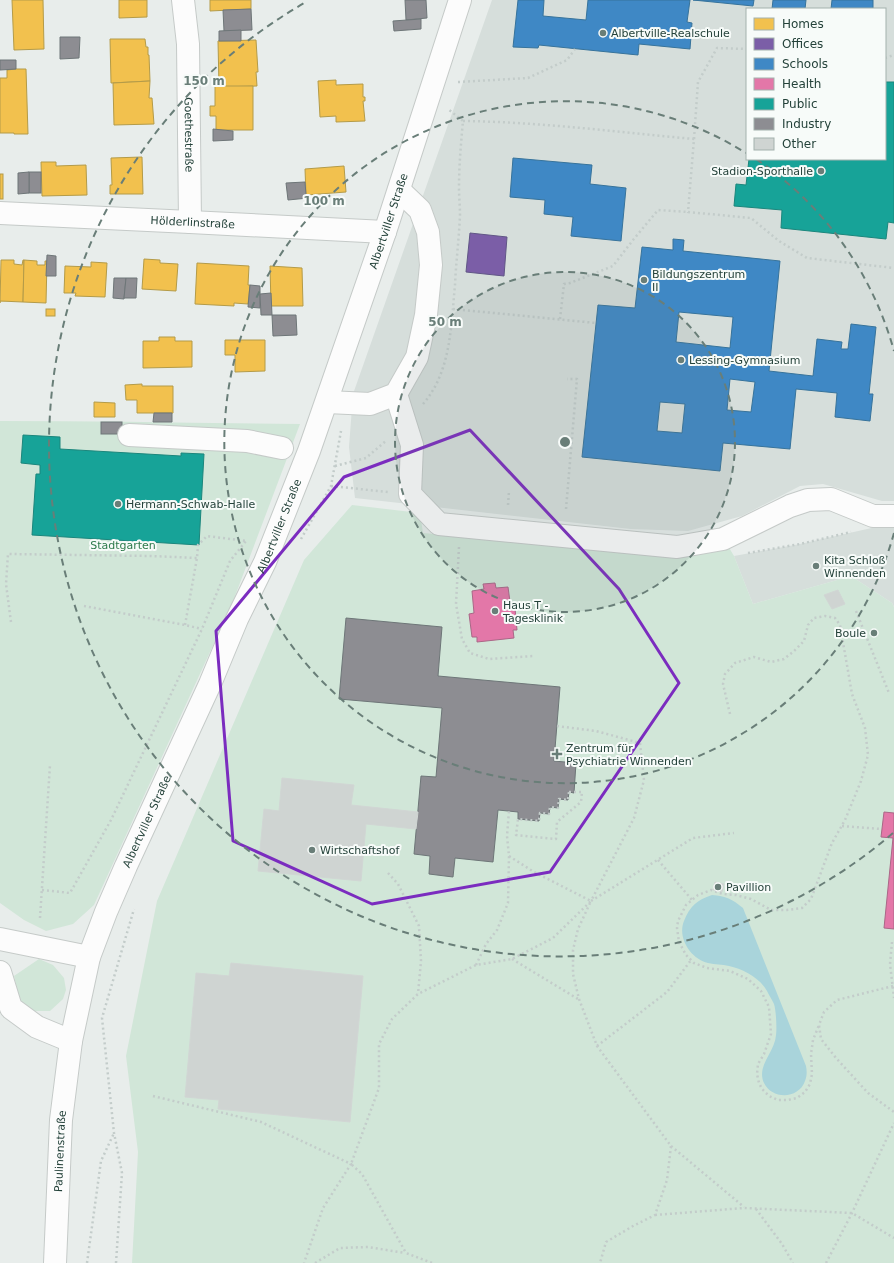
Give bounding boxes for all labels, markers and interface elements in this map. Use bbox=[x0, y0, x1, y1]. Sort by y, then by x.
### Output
legend bbox=[746, 8, 886, 160]
text: Homes bbox=[782, 17, 824, 31]
place label: Albertville-Realschule bbox=[611, 27, 730, 40]
marker: Albertville-Realschule bbox=[598, 28, 608, 38]
text: Offices bbox=[782, 37, 823, 51]
text: Schools bbox=[782, 57, 828, 71]
text: 150 m bbox=[183, 74, 225, 88]
text: Health bbox=[782, 77, 821, 91]
street label: Goethestraße bbox=[182, 97, 195, 173]
text: Public bbox=[782, 97, 818, 111]
text: Industry bbox=[782, 117, 831, 131]
text: Other bbox=[782, 137, 816, 151]
place label: Stadion-Sporthalle bbox=[711, 165, 813, 178]
marker: Stadion-Sporthalle bbox=[816, 166, 826, 176]
street label: Albertviller Straße bbox=[367, 171, 411, 271]
text: 100 m bbox=[303, 194, 345, 208]
street label: Hölderlinstraße bbox=[150, 214, 236, 231]
place label: Bildungszentrum II bbox=[652, 268, 745, 294]
marker: Bildungszentrum II bbox=[639, 275, 649, 285]
text: 50 m bbox=[428, 315, 462, 329]
place label: Lessing-Gymnasium bbox=[689, 354, 800, 367]
marker: Lessing-Gymnasium bbox=[676, 355, 686, 365]
centre of rings bbox=[558, 435, 572, 449]
street label: Albertviller Straße bbox=[255, 477, 304, 575]
place label: Hermann-Schwab-Halle bbox=[126, 498, 256, 511]
marker: Hermann-Schwab-Halle bbox=[113, 499, 123, 509]
park label: Stadtgarten bbox=[90, 539, 156, 552]
place label: Kita Schloß Winnenden bbox=[824, 554, 886, 580]
marker: Kita Schloß Winnenden bbox=[811, 561, 821, 571]
place label: Haus T - Tagesklinik bbox=[502, 599, 564, 625]
marker: Haus T - Tagesklinik bbox=[490, 606, 500, 616]
place label: Boule bbox=[835, 627, 866, 640]
marker: Boule bbox=[869, 628, 879, 638]
place label: Zentrum für Psychiatrie Winnenden bbox=[566, 742, 692, 768]
marker: Zentrum für Psychiatrie Winnenden bbox=[551, 748, 563, 760]
street label: Albertviller Straße bbox=[120, 773, 174, 870]
place label: Wirtschaftshof bbox=[320, 844, 400, 857]
marker: Wirtschaftshof bbox=[307, 845, 317, 855]
place label: Pavillion bbox=[726, 881, 771, 894]
marker: Pavillion bbox=[713, 882, 723, 892]
street label: Paulinenstraße bbox=[52, 1109, 69, 1192]

